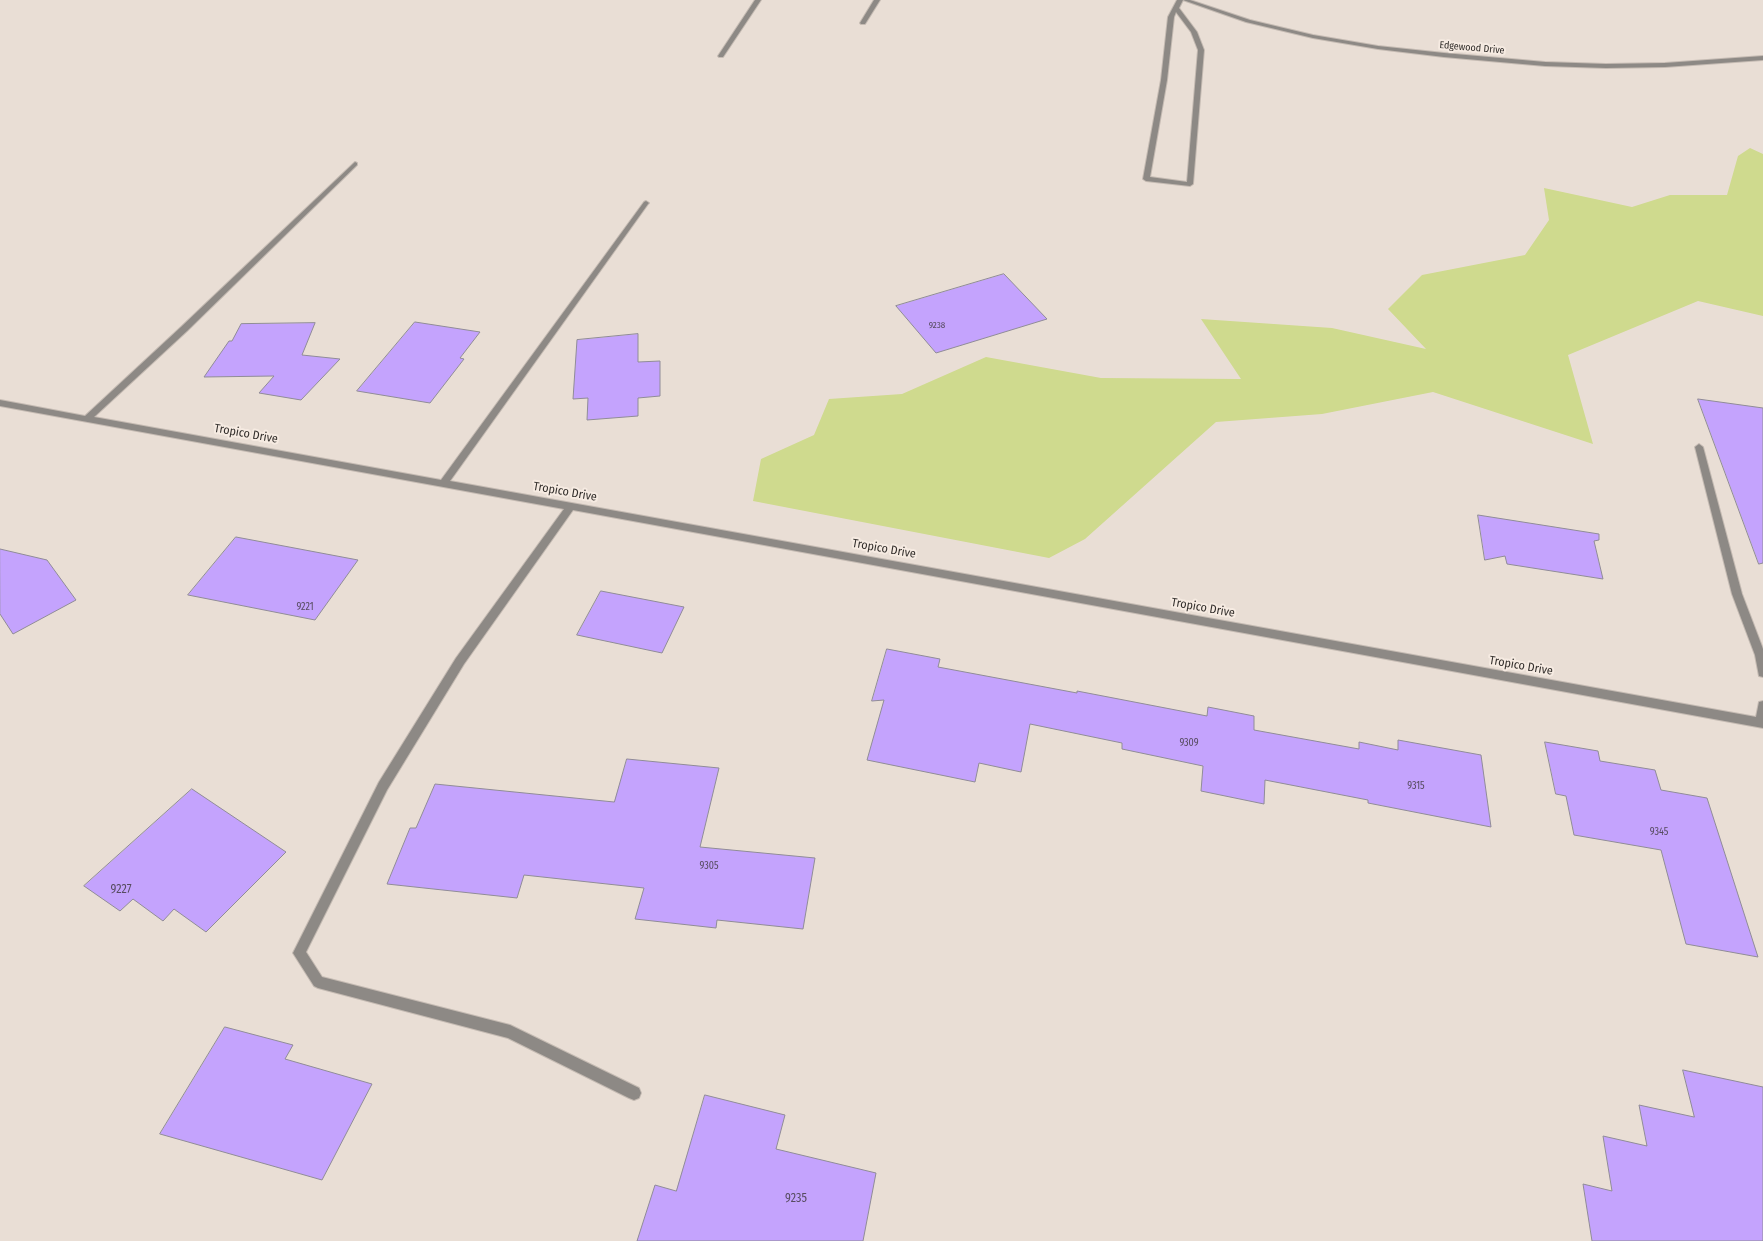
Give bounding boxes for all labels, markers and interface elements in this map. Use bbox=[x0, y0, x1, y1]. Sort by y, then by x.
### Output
street label: Edgewood Drive bbox=[1439, 39, 1505, 57]
house number: 9238 bbox=[929, 320, 945, 330]
street label: Tropico Drive bbox=[213, 421, 279, 447]
street label: Tropico Drive bbox=[532, 479, 598, 505]
street label: Tropico Drive bbox=[851, 536, 917, 562]
street label: Tropico Drive bbox=[1170, 595, 1236, 621]
house number: 9221 bbox=[296, 601, 314, 613]
street label: Tropico Drive bbox=[1488, 653, 1554, 679]
house number: 9309 bbox=[1179, 737, 1199, 749]
house number: 9315 bbox=[1407, 780, 1425, 792]
house number: 9345 bbox=[1650, 826, 1668, 838]
house number: 9305 bbox=[700, 860, 718, 872]
house number: 9227 bbox=[111, 883, 131, 897]
house number: 9235 bbox=[785, 1192, 807, 1206]

